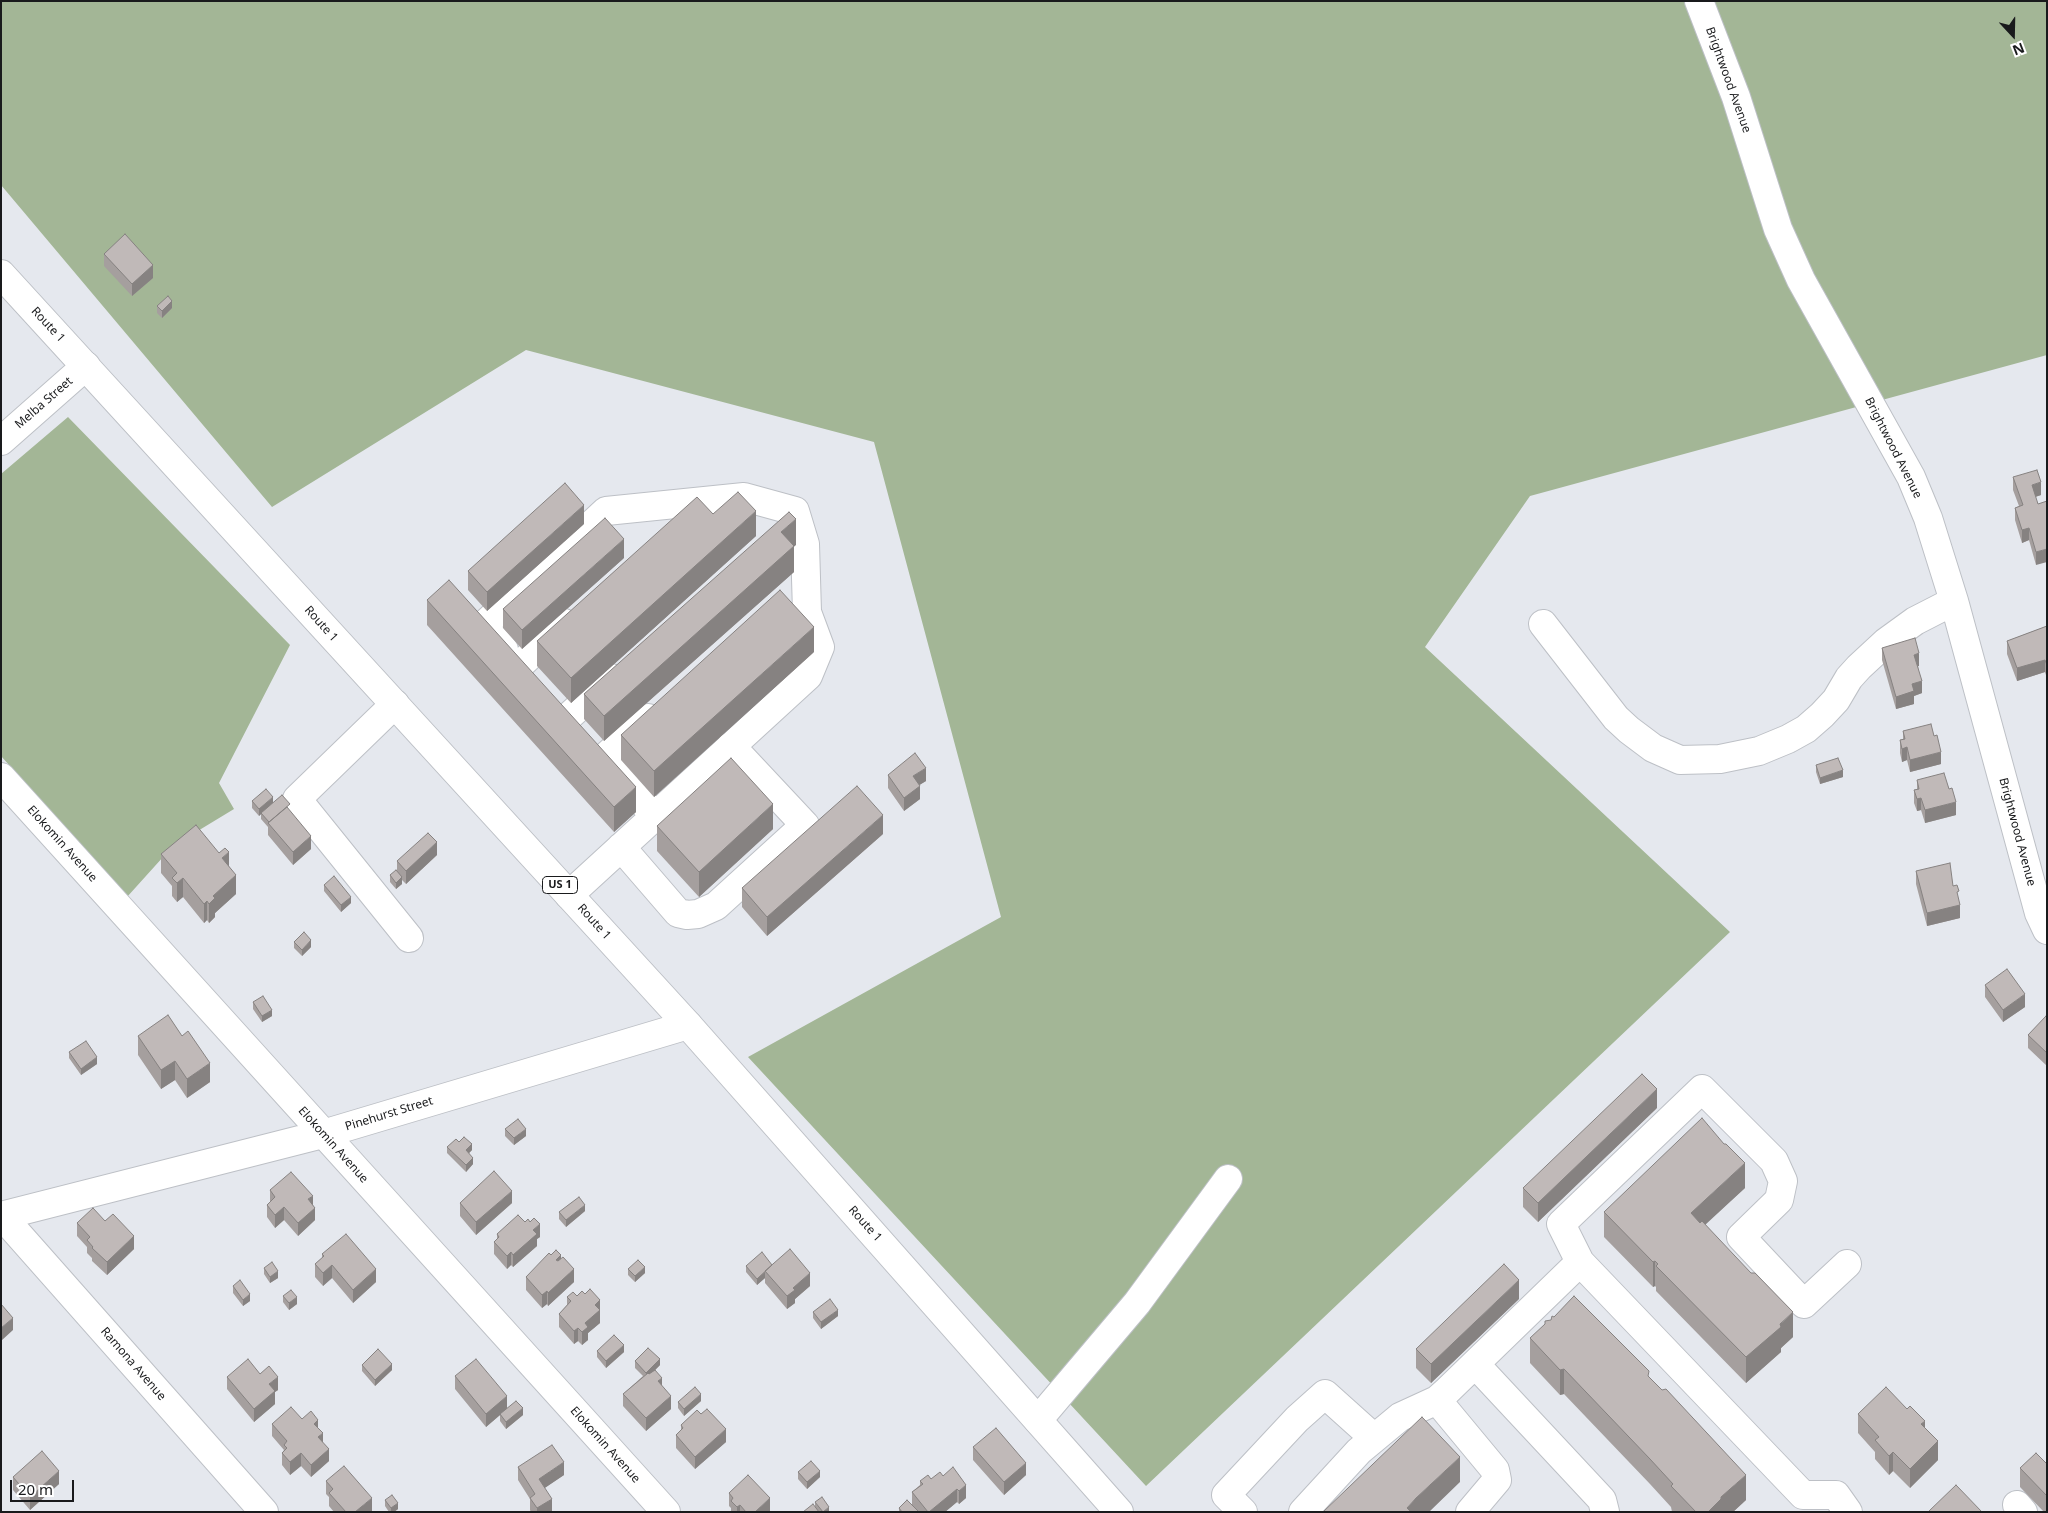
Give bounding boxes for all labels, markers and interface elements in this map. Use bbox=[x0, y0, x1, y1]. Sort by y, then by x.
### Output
north arrow bbox=[1988, 10, 2038, 60]
street label: Brightwood Avenue bbox=[1702, 25, 1754, 135]
text: N bbox=[2010, 39, 2027, 60]
street label: Route 1 bbox=[28, 304, 68, 346]
street label: Melba Street bbox=[12, 374, 76, 432]
street label: Brightwood Avenue bbox=[1861, 395, 1925, 501]
street label: Route 1 bbox=[301, 603, 341, 645]
street label: Brightwood Avenue bbox=[1996, 776, 2038, 888]
street label: Elokomin Avenue bbox=[24, 803, 100, 885]
road number: US 1 bbox=[542, 876, 578, 894]
street label: Route 1 bbox=[574, 901, 614, 943]
street label: Pinehurst Street bbox=[343, 1094, 435, 1134]
street label: Elokomin Avenue bbox=[295, 1104, 371, 1186]
street label: Route 1 bbox=[845, 1203, 885, 1245]
street label: Ramona Avenue bbox=[97, 1325, 169, 1403]
street label: Elokomin Avenue bbox=[567, 1404, 643, 1486]
scale bar bbox=[12, 1470, 76, 1502]
text: 20 m bbox=[18, 1479, 53, 1499]

